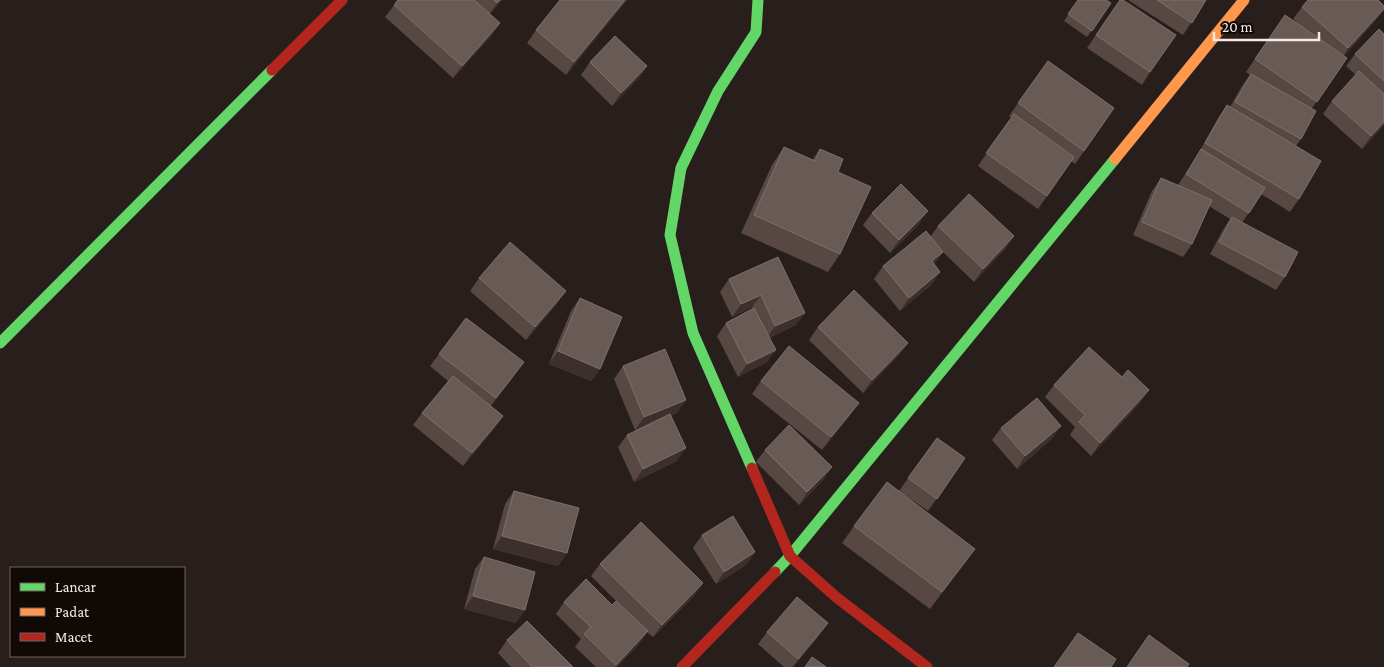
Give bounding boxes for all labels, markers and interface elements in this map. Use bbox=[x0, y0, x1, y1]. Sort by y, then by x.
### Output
scale bar bbox=[1214, 10, 1319, 42]
text: 20 m bbox=[1222, 19, 1253, 35]
legend bbox=[10, 567, 185, 657]
text: Lancar bbox=[55, 579, 97, 595]
text: Padat bbox=[55, 604, 90, 620]
text: Macet bbox=[55, 629, 93, 645]

